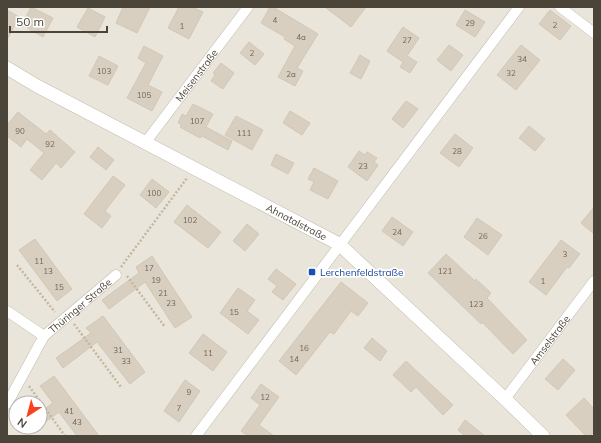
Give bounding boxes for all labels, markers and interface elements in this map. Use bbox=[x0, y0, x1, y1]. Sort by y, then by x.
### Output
scale bar bbox=[10, 8, 107, 34]
text: 50 m bbox=[16, 14, 44, 29]
house number: 4 bbox=[273, 15, 278, 25]
house number: 29 bbox=[465, 18, 475, 28]
house number: 2 bbox=[553, 20, 558, 30]
house number: 1 bbox=[180, 21, 185, 31]
house number: 4a bbox=[296, 32, 306, 42]
house number: 27 bbox=[402, 35, 412, 45]
street label: Meisenstraße bbox=[173, 47, 221, 104]
house number: 2 bbox=[250, 48, 255, 58]
house number: 34 bbox=[517, 54, 527, 64]
house number: 103 bbox=[97, 66, 111, 76]
house number: 32 bbox=[506, 68, 516, 78]
house number: 2a bbox=[286, 69, 296, 79]
house number: 105 bbox=[137, 90, 151, 100]
house number: 107 bbox=[190, 116, 204, 126]
house number: 90 bbox=[15, 126, 25, 136]
house number: 111 bbox=[237, 128, 251, 138]
house number: 92 bbox=[45, 139, 55, 149]
house number: 28 bbox=[452, 146, 462, 156]
house number: 23 bbox=[358, 161, 368, 171]
house number: 100 bbox=[147, 188, 161, 198]
street label: Ahnatalstraße bbox=[264, 201, 329, 244]
house number: 102 bbox=[183, 215, 197, 225]
house number: 24 bbox=[392, 227, 402, 237]
house number: 26 bbox=[478, 231, 488, 241]
house number: 3 bbox=[563, 249, 568, 259]
house number: 11 bbox=[34, 256, 44, 266]
house number: 17 bbox=[144, 263, 154, 273]
house number: 13 bbox=[43, 266, 53, 276]
place label: Lerchenfeldstraße bbox=[320, 266, 403, 279]
house number: 121 bbox=[438, 266, 452, 276]
marker: Lerchenfeldstraße bbox=[307, 267, 317, 277]
house number: 19 bbox=[151, 275, 161, 285]
street label: Thüringer Straße bbox=[46, 276, 114, 336]
house number: 1 bbox=[541, 276, 546, 286]
house number: 15 bbox=[54, 282, 64, 292]
house number: 21 bbox=[158, 288, 168, 298]
house number: 23 bbox=[166, 298, 176, 308]
house number: 123 bbox=[469, 299, 483, 309]
house number: 15 bbox=[229, 307, 239, 317]
street label: Amselstraße bbox=[527, 313, 573, 368]
house number: 16 bbox=[299, 343, 309, 353]
house number: 31 bbox=[113, 345, 123, 355]
house number: 11 bbox=[203, 348, 213, 358]
house number: 14 bbox=[289, 354, 299, 364]
house number: 33 bbox=[121, 356, 131, 366]
house number: 9 bbox=[187, 387, 192, 397]
house number: 12 bbox=[260, 392, 270, 402]
north arrow bbox=[8, 395, 48, 435]
house number: 7 bbox=[177, 403, 182, 413]
house number: 41 bbox=[64, 406, 74, 416]
text: N bbox=[15, 415, 30, 431]
house number: 43 bbox=[72, 417, 82, 427]

